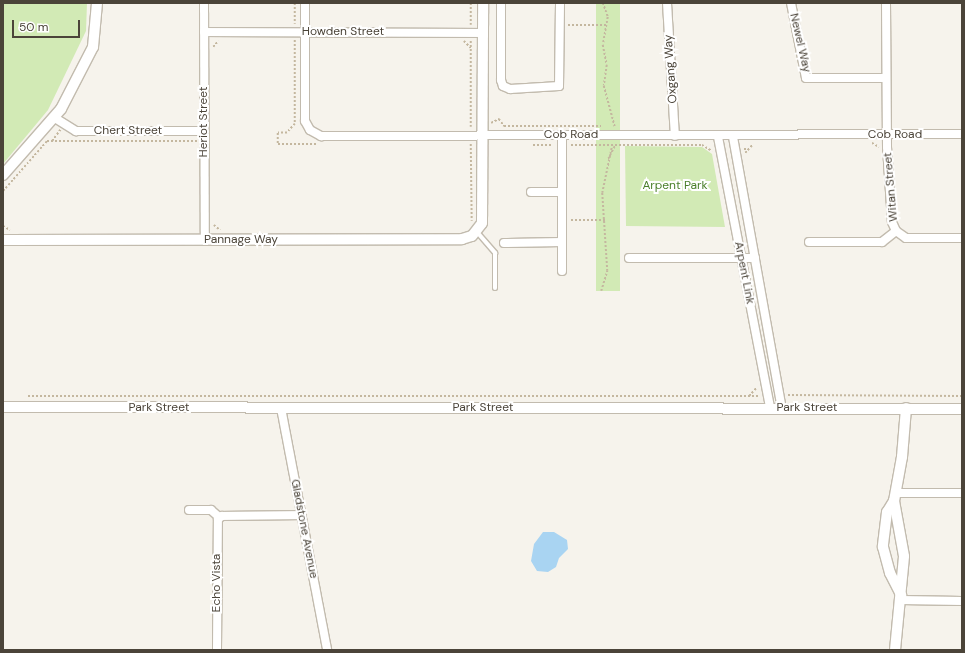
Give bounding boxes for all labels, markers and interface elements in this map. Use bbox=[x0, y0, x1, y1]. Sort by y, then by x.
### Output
scale bar bbox=[14, 12, 82, 38]
street label: Newel Way bbox=[786, 12, 814, 74]
text: 50 m bbox=[19, 19, 48, 35]
street label: Howden Street bbox=[302, 25, 384, 39]
street label: Oxgang Way bbox=[661, 34, 681, 104]
street label: Heriot Street bbox=[197, 86, 211, 158]
street label: Chert Street bbox=[94, 124, 162, 138]
street label: Cob Road bbox=[544, 128, 598, 142]
street label: Cob Road bbox=[868, 128, 922, 142]
street label: Witan Street bbox=[881, 152, 901, 222]
park label: Arpent Park bbox=[642, 179, 708, 193]
street label: Pannage Way bbox=[204, 233, 278, 247]
street label: Arpent Link bbox=[731, 240, 757, 306]
street label: Park Street bbox=[129, 401, 189, 415]
street label: Park Street bbox=[453, 401, 513, 415]
street label: Park Street bbox=[777, 401, 837, 415]
street label: Gladstone Avenue bbox=[287, 478, 321, 580]
street label: Echo Vista bbox=[210, 554, 224, 612]

